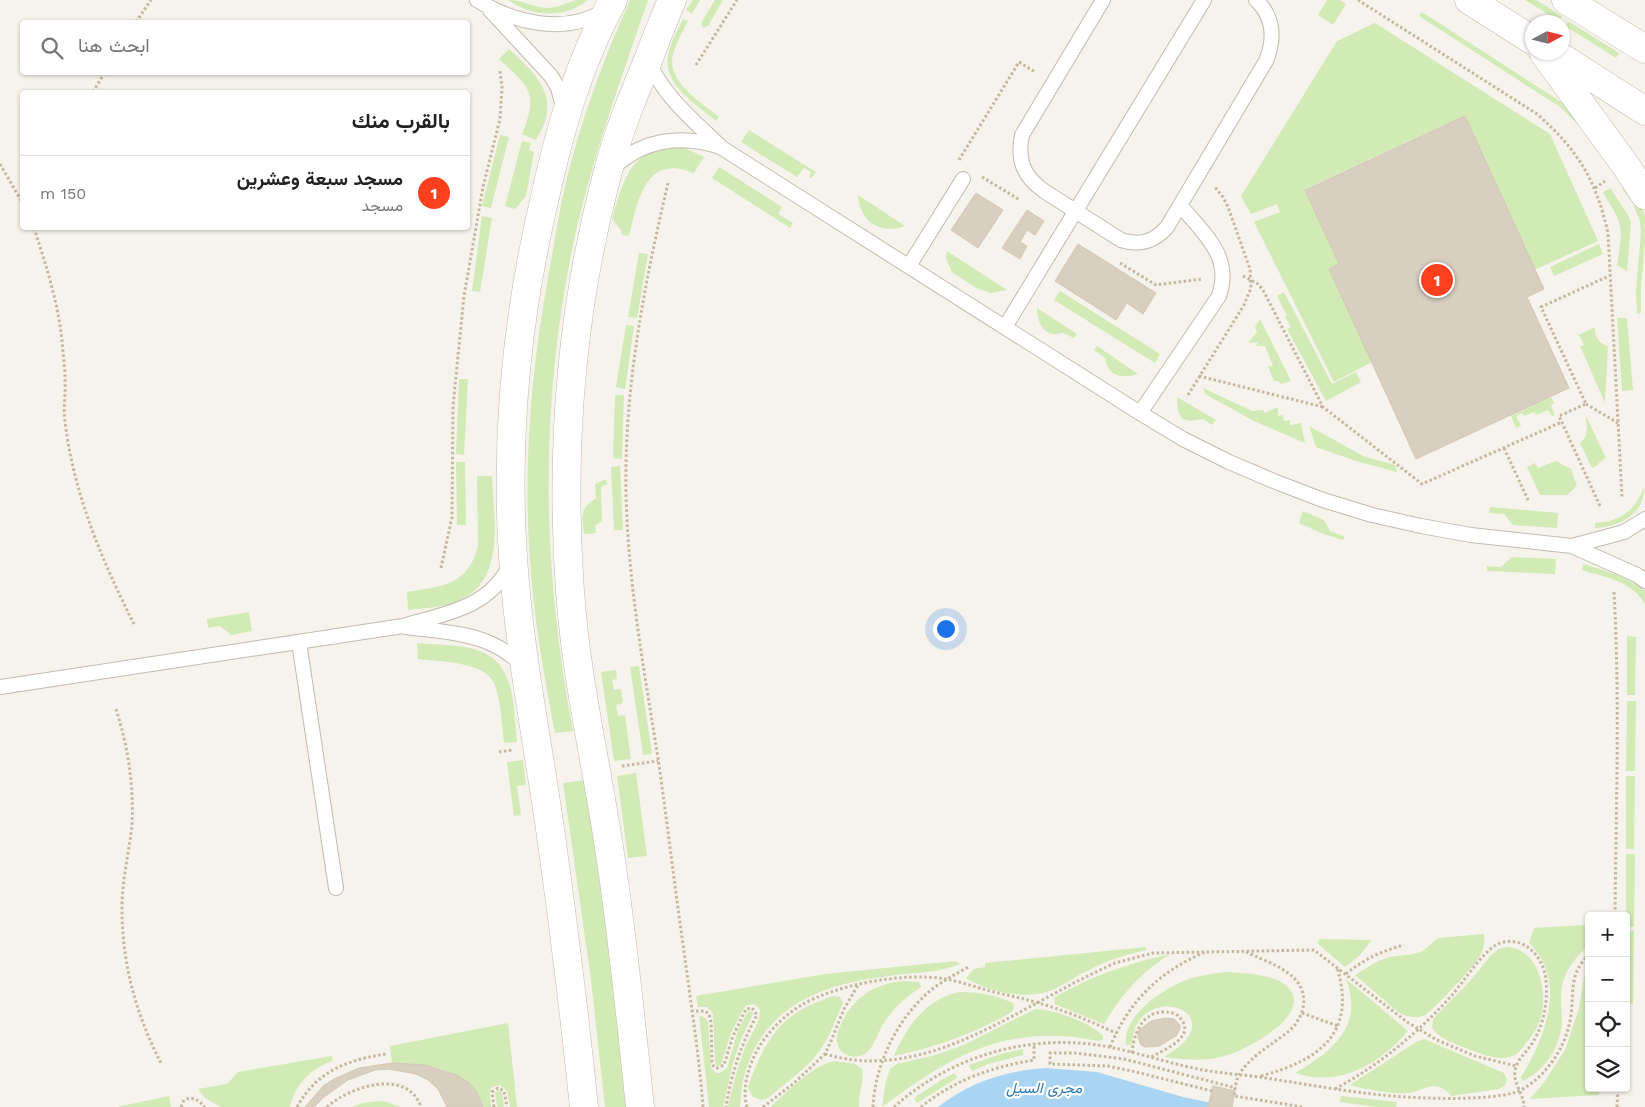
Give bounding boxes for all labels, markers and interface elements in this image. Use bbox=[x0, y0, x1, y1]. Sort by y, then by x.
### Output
north arrow bbox=[1525, 15, 1570, 60]
search box bbox=[20, 20, 470, 75]
icon: search bbox=[38, 34, 66, 62]
text: ابحث هنا bbox=[78, 34, 150, 57]
text: بالقرب منك bbox=[352, 108, 450, 133]
text: مسجد سبعة وعشرين bbox=[237, 167, 403, 190]
text: 150 m bbox=[40, 184, 86, 203]
text: 1 bbox=[431, 184, 437, 203]
text: مسجد bbox=[362, 196, 403, 215]
pin: 1 bbox=[1421, 261, 1453, 299]
your location bbox=[933, 616, 959, 642]
map controls bbox=[1585, 912, 1630, 1092]
button: + bbox=[1585, 912, 1630, 957]
button: − bbox=[1585, 957, 1630, 1002]
button: locate bbox=[1585, 1002, 1630, 1047]
button: layers bbox=[1585, 1047, 1630, 1092]
water label: مجرى السيل bbox=[1006, 1079, 1083, 1097]

